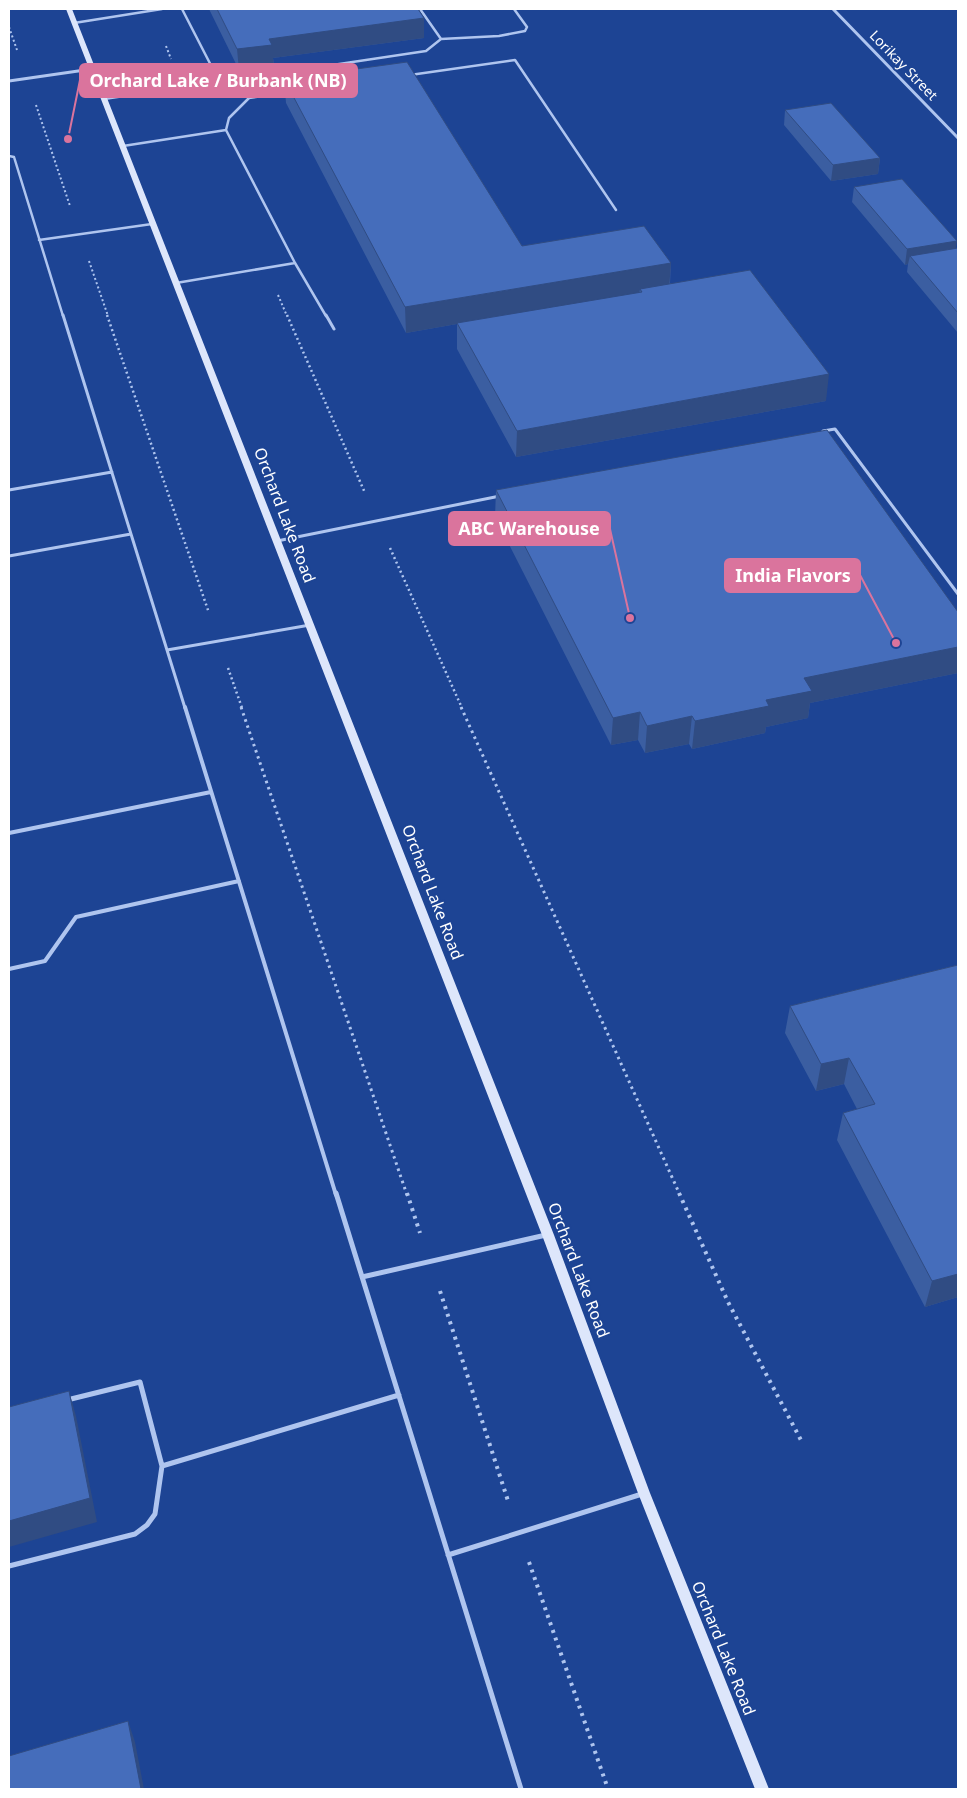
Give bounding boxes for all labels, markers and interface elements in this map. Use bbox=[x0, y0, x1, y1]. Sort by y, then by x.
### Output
street label: Lorikay Street bbox=[866, 26, 942, 104]
callout: Orchard Lake / Burbank (NB) bbox=[80, 64, 357, 97]
text: Orchard Lake / Burbank (NB) bbox=[89, 68, 347, 92]
street label: Orchard Lake Road bbox=[249, 444, 321, 586]
callout: ABC Warehouse bbox=[449, 512, 610, 545]
text: ABC Warehouse bbox=[458, 516, 600, 540]
callout: India Flavors bbox=[725, 559, 860, 592]
text: India Flavors bbox=[735, 563, 851, 587]
street label: Orchard Lake Road bbox=[397, 821, 469, 963]
street label: Orchard Lake Road bbox=[543, 1199, 615, 1341]
street label: Orchard Lake Road bbox=[687, 1578, 761, 1718]

